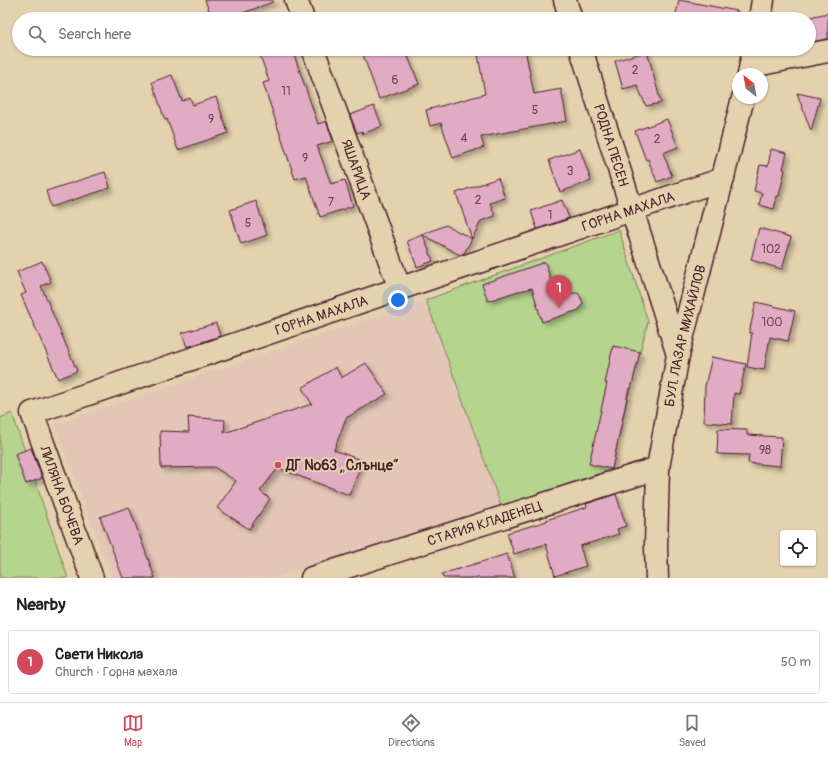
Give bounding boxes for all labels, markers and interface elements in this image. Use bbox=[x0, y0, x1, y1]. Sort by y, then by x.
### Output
search box bbox=[12, 12, 816, 56]
icon: search bbox=[26, 23, 48, 45]
text: Search here bbox=[58, 25, 131, 44]
house number: 2 bbox=[632, 63, 639, 78]
north arrow bbox=[732, 68, 768, 104]
house number: 6 bbox=[392, 73, 399, 88]
house number: 11 bbox=[281, 84, 291, 99]
street label: РОДНА ПЕСЕН bbox=[590, 102, 632, 189]
house number: 5 bbox=[532, 103, 538, 118]
house number: 9 bbox=[208, 112, 214, 127]
house number: 4 bbox=[461, 131, 468, 146]
house number: 2 bbox=[654, 132, 661, 147]
street label: ЯШАРИЦА bbox=[337, 137, 375, 202]
house number: 9 bbox=[302, 151, 308, 166]
house number: 3 bbox=[567, 164, 574, 179]
street label: ГОРНА МАХАЛА bbox=[580, 188, 677, 235]
house number: 2 bbox=[475, 193, 482, 208]
house number: 7 bbox=[328, 195, 335, 210]
house number: 1 bbox=[548, 208, 552, 223]
house number: 5 bbox=[245, 216, 251, 231]
house number: 102 bbox=[761, 242, 781, 257]
street label: БУЛ. ЛАЗАР МИХАЙЛОВ bbox=[661, 263, 709, 408]
pin: 1 bbox=[546, 275, 572, 308]
your location bbox=[388, 290, 408, 310]
street label: ГОРНА МАХАЛА bbox=[273, 292, 370, 339]
house number: 100 bbox=[761, 315, 783, 330]
street label: ЛИЛЯНА БОЧЕВА bbox=[35, 442, 87, 547]
house number: 98 bbox=[759, 443, 771, 458]
place label: ДГ №63 „Слънце“ bbox=[285, 457, 399, 474]
marker: ДГ №63 „Слънце“ bbox=[273, 460, 283, 470]
street label: СТАРИЯ КЛАДЕНЕЦ bbox=[425, 497, 544, 550]
map controls bbox=[780, 530, 816, 566]
button: locate bbox=[780, 530, 816, 566]
text: Nearby bbox=[16, 594, 65, 615]
text: Свети Никола bbox=[55, 645, 143, 664]
text: 1 bbox=[27, 654, 33, 670]
text: 50 m bbox=[781, 654, 811, 670]
text: Church · Горна махала bbox=[55, 664, 178, 680]
tab: Map bbox=[122, 712, 144, 749]
tab: Directions bbox=[388, 712, 435, 749]
tab: Saved bbox=[679, 712, 706, 749]

